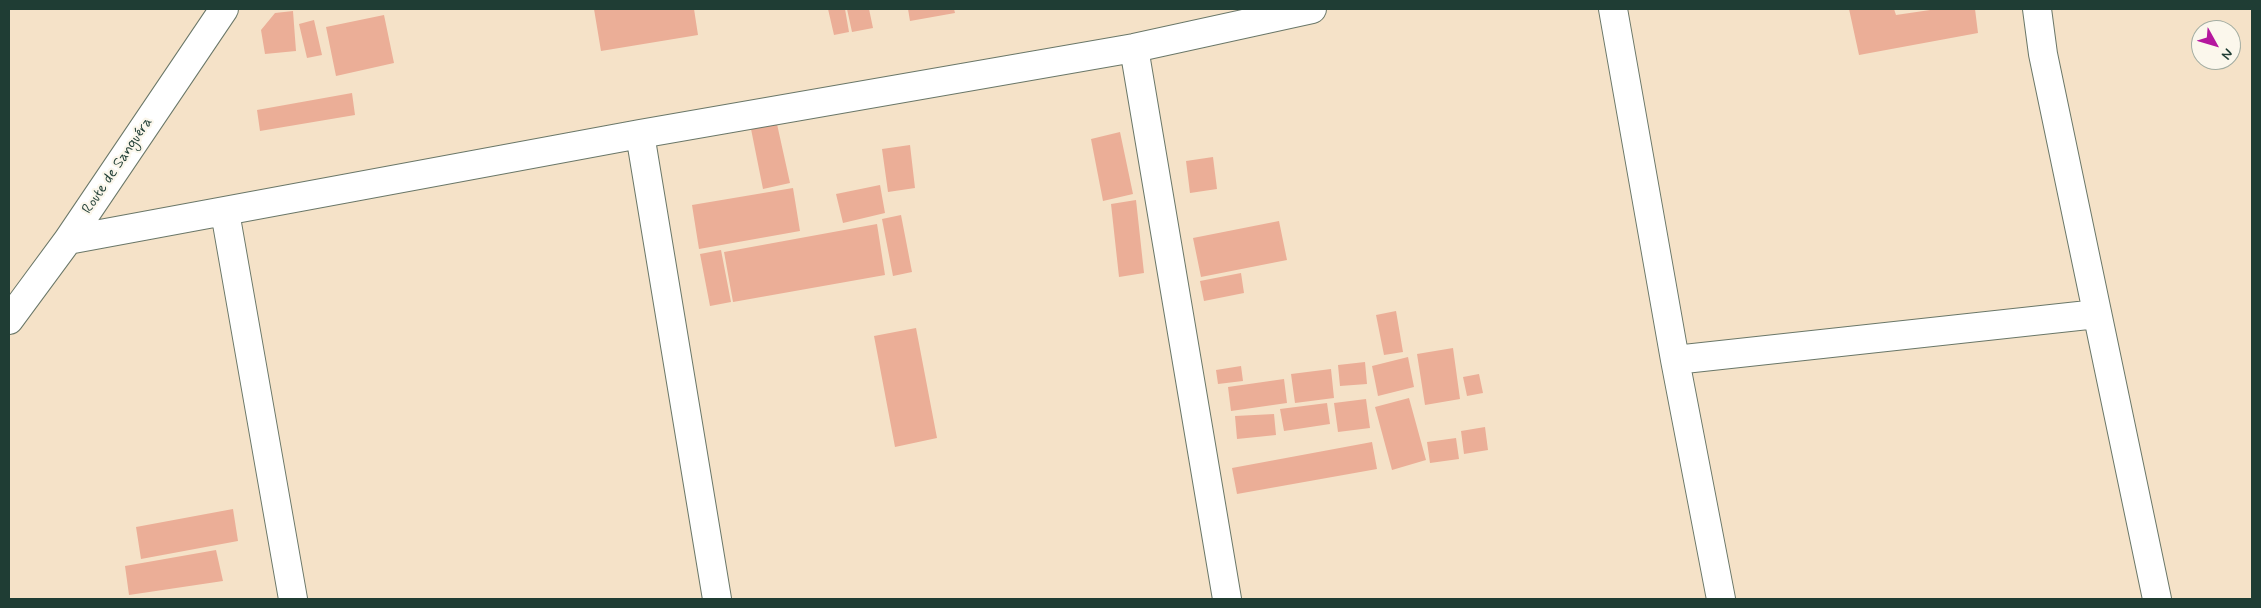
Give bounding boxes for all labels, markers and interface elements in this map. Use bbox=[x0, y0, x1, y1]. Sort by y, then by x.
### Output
north arrow bbox=[2191, 20, 2241, 70]
text: N bbox=[2217, 45, 2237, 63]
street label: Route de Sanguéra bbox=[79, 114, 157, 218]

